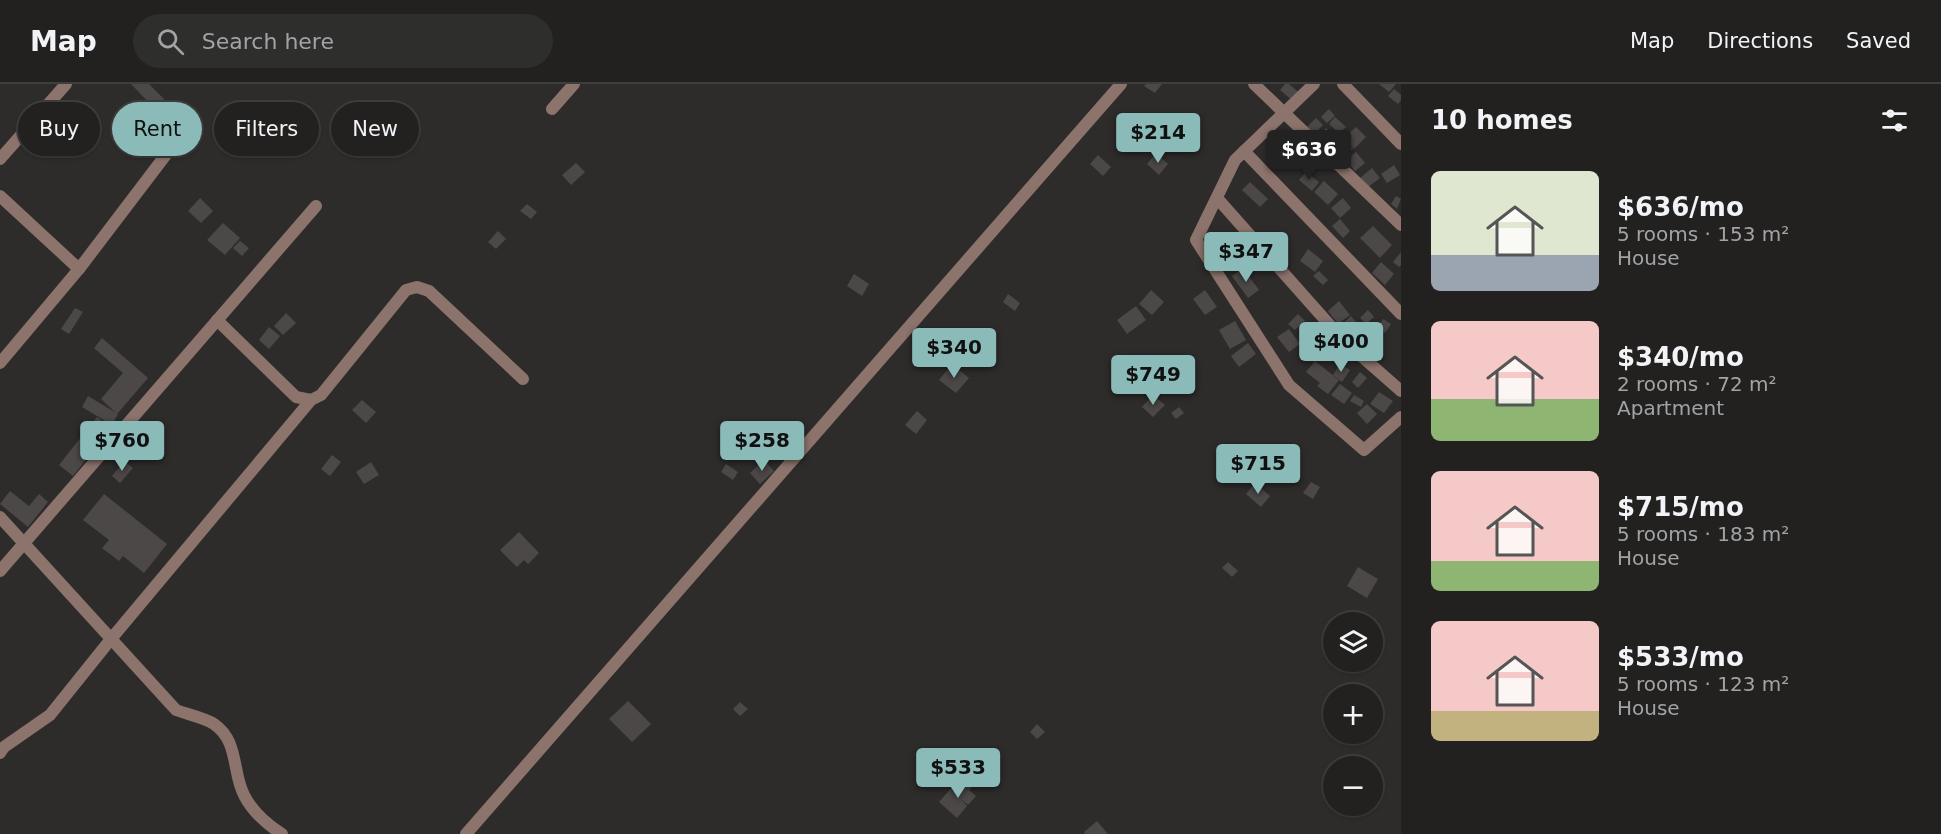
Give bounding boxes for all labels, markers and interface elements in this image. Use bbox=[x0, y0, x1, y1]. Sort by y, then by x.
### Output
search box bbox=[133, 14, 553, 68]
text: Map bbox=[30, 25, 97, 58]
icon: search bbox=[154, 25, 187, 58]
text: Search here bbox=[202, 29, 334, 54]
text: Map bbox=[1630, 29, 1674, 53]
text: Directions bbox=[1707, 29, 1813, 53]
text: Saved bbox=[1846, 29, 1911, 53]
chip: Buy bbox=[18, 102, 100, 156]
chip: Rent bbox=[112, 102, 202, 156]
chip: Filters bbox=[214, 102, 319, 156]
chip: New bbox=[331, 102, 419, 156]
icon: filters bbox=[1878, 104, 1911, 137]
text: 10 homes bbox=[1431, 105, 1573, 135]
pin: $214 bbox=[1122, 113, 1194, 164]
text: $214 bbox=[1130, 120, 1186, 144]
pin: $636 bbox=[1273, 130, 1345, 181]
text: $636 bbox=[1281, 137, 1337, 161]
text: $636/mo bbox=[1617, 192, 1744, 222]
icon: home bbox=[1479, 195, 1551, 267]
text: 5 rooms · 153 m² bbox=[1617, 222, 1789, 246]
pin: $347 bbox=[1210, 232, 1282, 283]
text: $347 bbox=[1218, 239, 1274, 263]
text: House bbox=[1617, 246, 1680, 270]
pin: $400 bbox=[1305, 322, 1377, 373]
pin: $340 bbox=[918, 328, 990, 379]
text: $400 bbox=[1313, 329, 1369, 353]
text: $340 bbox=[926, 335, 982, 359]
text: $340/mo bbox=[1617, 342, 1744, 372]
icon: home bbox=[1479, 345, 1551, 417]
pin: $749 bbox=[1117, 355, 1189, 406]
text: $749 bbox=[1125, 362, 1181, 386]
text: 2 rooms · 72 m² bbox=[1617, 372, 1777, 396]
text: Apartment bbox=[1617, 396, 1724, 420]
pin: $760 bbox=[86, 421, 158, 472]
pin: $258 bbox=[726, 421, 798, 472]
text: $760 bbox=[94, 428, 150, 452]
text: $258 bbox=[734, 428, 790, 452]
pin: $715 bbox=[1222, 444, 1294, 495]
text: $715 bbox=[1230, 451, 1286, 475]
text: $715/mo bbox=[1617, 492, 1744, 522]
icon: home bbox=[1479, 495, 1551, 567]
text: 5 rooms · 183 m² bbox=[1617, 522, 1789, 546]
text: House bbox=[1617, 546, 1680, 570]
map controls bbox=[1323, 612, 1383, 816]
button: layers bbox=[1323, 612, 1383, 672]
text: $533/mo bbox=[1617, 642, 1744, 672]
icon: home bbox=[1479, 645, 1551, 717]
text: 5 rooms · 123 m² bbox=[1617, 672, 1789, 696]
button: + bbox=[1323, 684, 1383, 744]
text: House bbox=[1617, 696, 1680, 720]
pin: $533 bbox=[922, 748, 994, 799]
text: $533 bbox=[930, 755, 986, 779]
button: − bbox=[1323, 756, 1383, 816]

